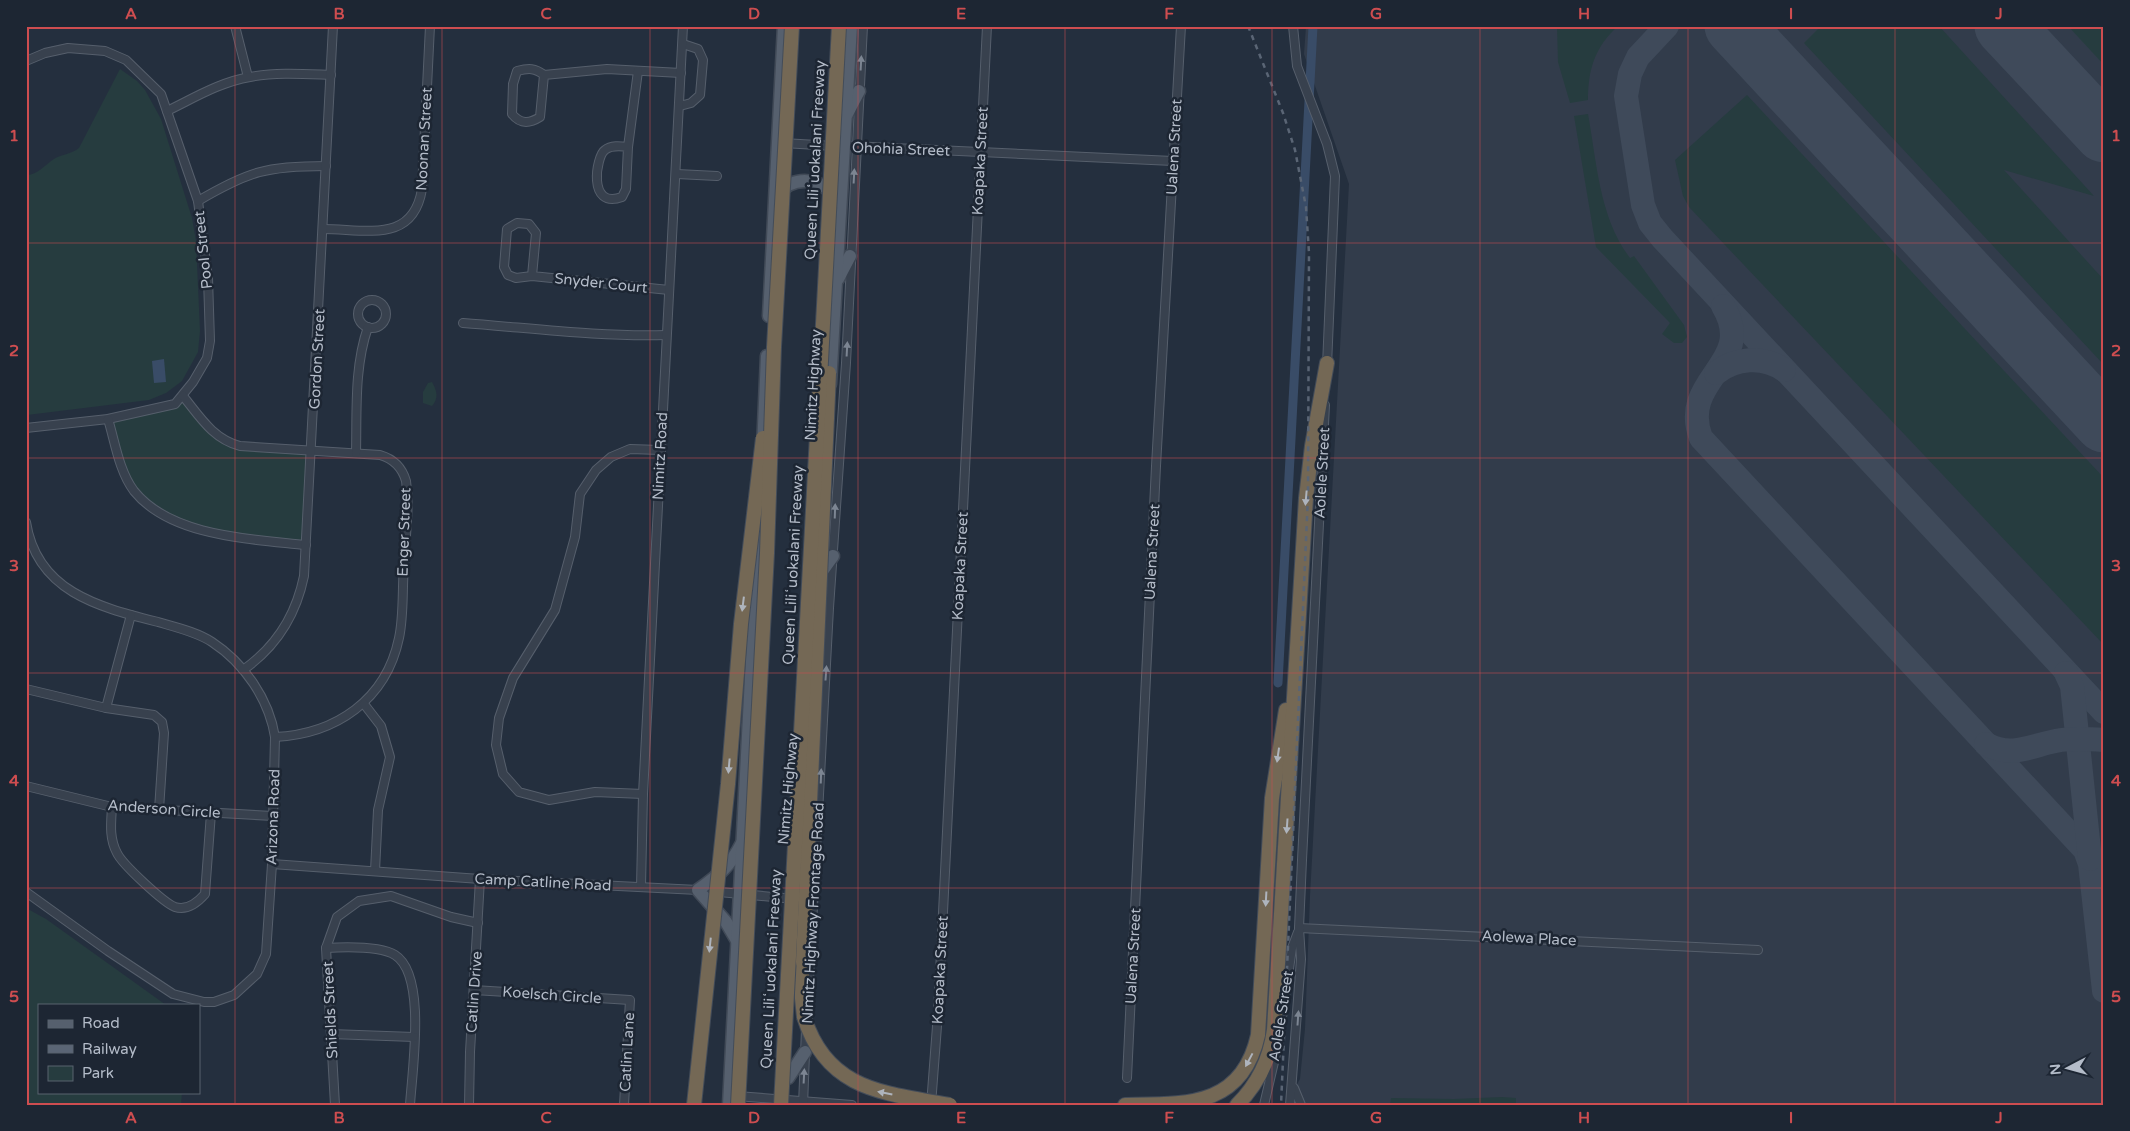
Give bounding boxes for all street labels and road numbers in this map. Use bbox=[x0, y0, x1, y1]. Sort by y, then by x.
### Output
street label: Queen Liliʻuokalani Freeway bbox=[801, 60, 829, 260]
street label: Noonan Street bbox=[412, 87, 436, 191]
street label: Ualena Street bbox=[1162, 98, 1186, 195]
street label: Koapaka Street bbox=[968, 106, 992, 216]
street label: Ohohia Street bbox=[852, 138, 951, 160]
street label: Pool Street bbox=[190, 210, 216, 290]
street label: Snyder Court bbox=[554, 269, 649, 297]
street label: Gordon Street bbox=[305, 308, 329, 410]
street label: Nimitz Highway bbox=[801, 329, 825, 441]
street label: Nimitz Road bbox=[649, 412, 671, 500]
street label: Aolele Street bbox=[1311, 427, 1333, 519]
street label: Queen Liliʻuokalani Freeway bbox=[779, 465, 807, 665]
street label: Enger Street bbox=[393, 487, 415, 577]
street label: Ualena Street bbox=[1140, 503, 1164, 600]
street label: Koapaka Street bbox=[948, 511, 972, 621]
street label: Nimitz Highway bbox=[774, 733, 802, 845]
street label: Arizona Road bbox=[262, 769, 284, 865]
street label: Anderson Circle bbox=[107, 796, 221, 822]
street label: Nimitz Highway Frontage Road bbox=[798, 802, 828, 1024]
street label: Camp Catline Road bbox=[474, 869, 612, 895]
street label: Queen Liliʻuokalani Freeway bbox=[757, 869, 785, 1069]
street label: Ualena Street bbox=[1121, 907, 1145, 1004]
street label: Koapaka Street bbox=[928, 915, 952, 1025]
street label: Aolewa Place bbox=[1481, 927, 1577, 949]
street label: Catlin Drive bbox=[462, 951, 486, 1033]
street label: Shields Street bbox=[318, 961, 342, 1059]
street label: Aolele Street bbox=[1265, 969, 1297, 1063]
street label: Koelsch Circle bbox=[502, 983, 602, 1007]
street label: Catlin Lane bbox=[616, 1012, 638, 1092]

